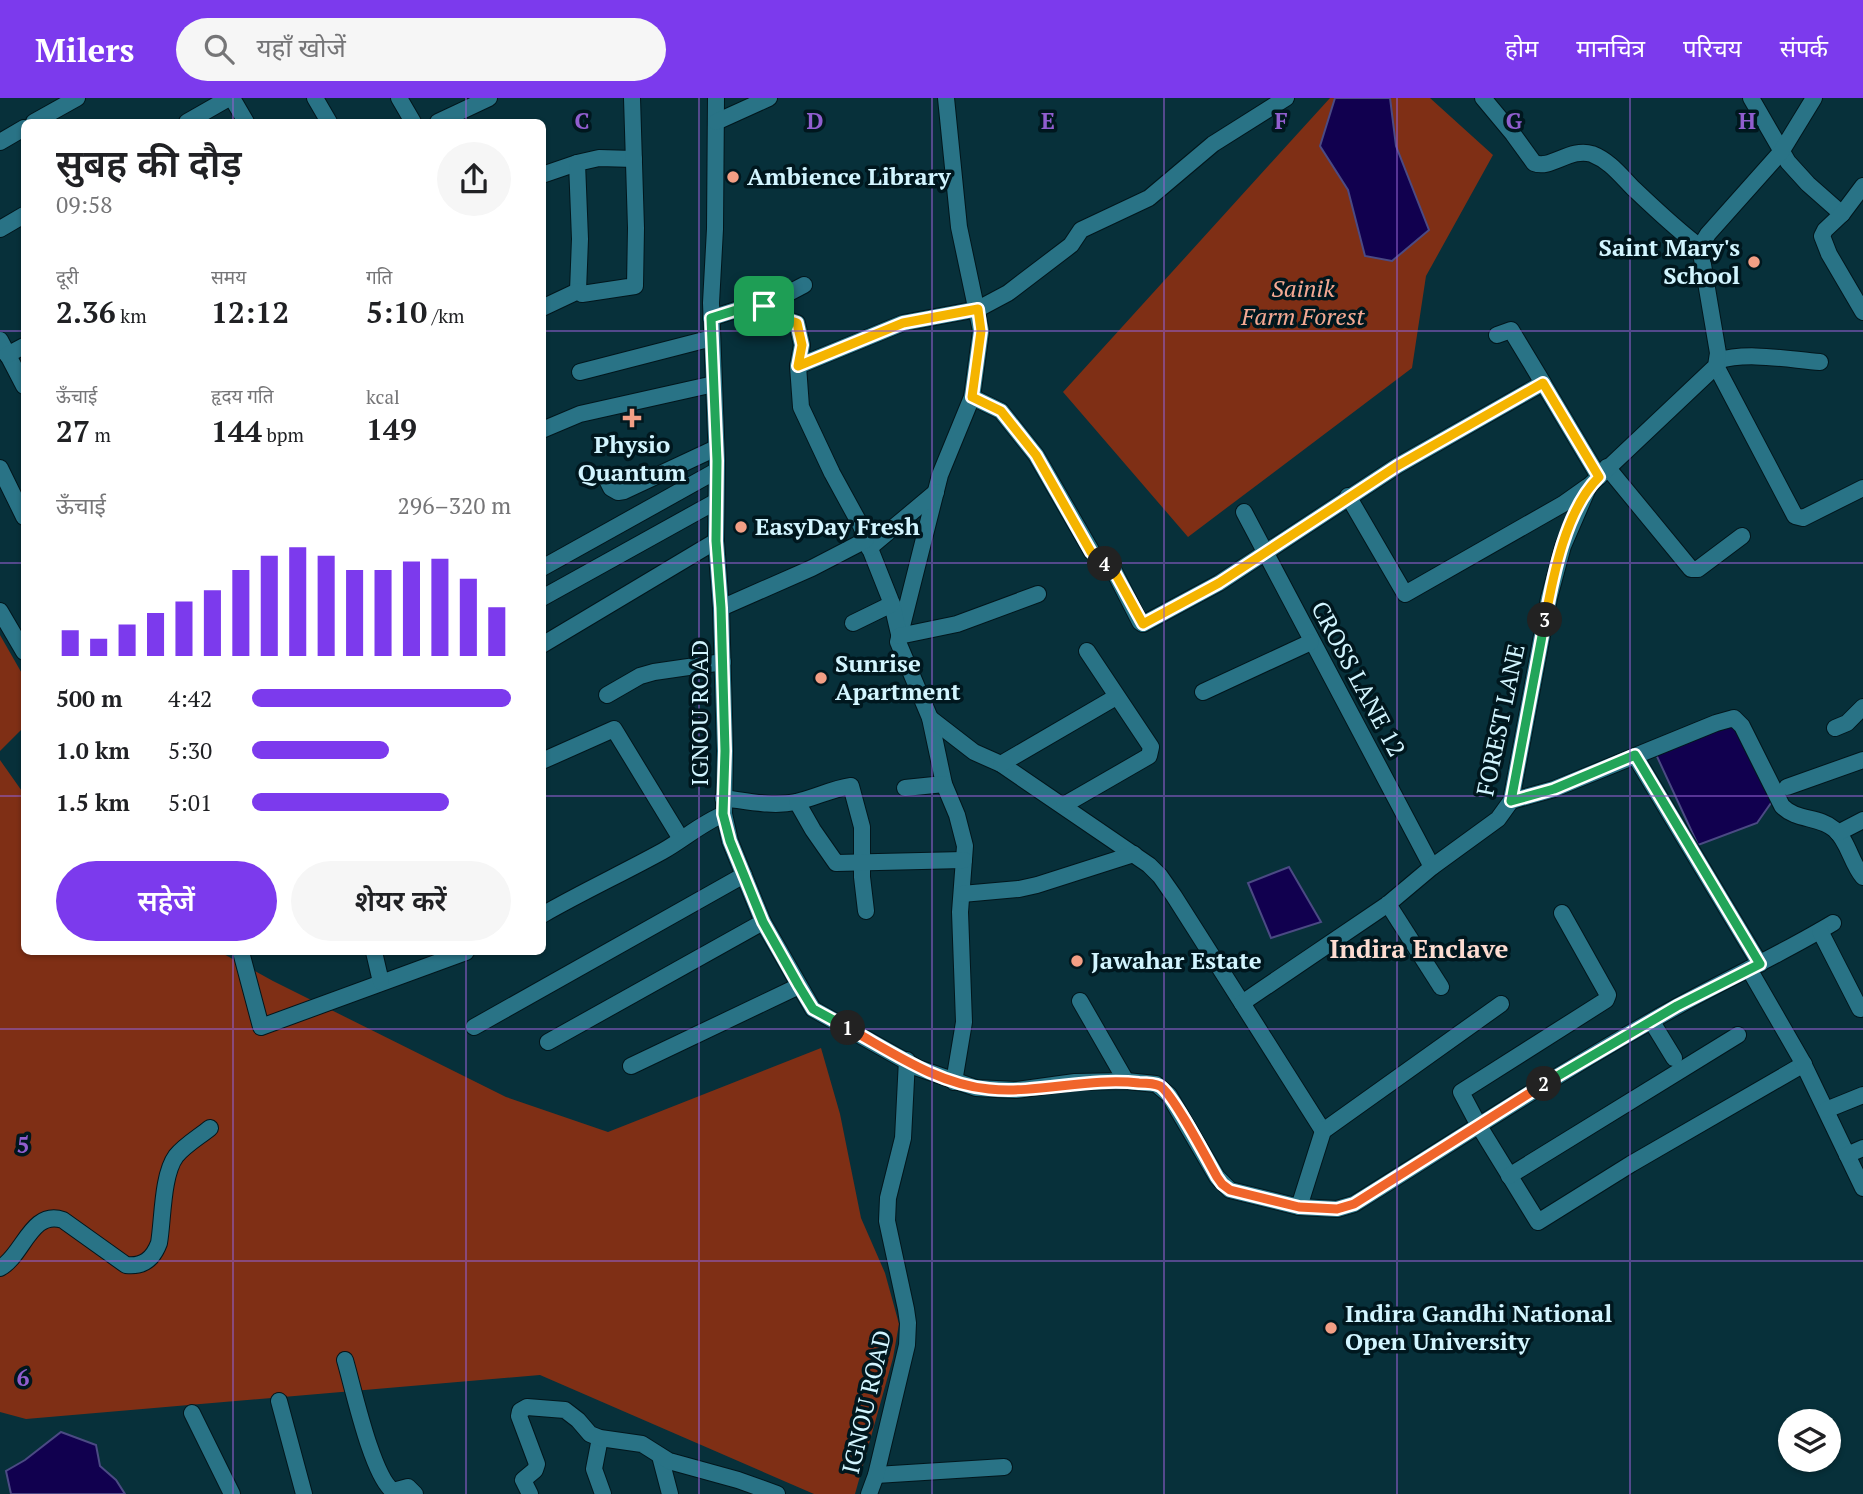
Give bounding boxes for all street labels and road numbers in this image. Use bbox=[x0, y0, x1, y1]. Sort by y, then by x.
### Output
street label: CROSS LANE 12 bbox=[1304, 595, 1413, 762]
street label: IGNOU ROAD bbox=[683, 640, 715, 786]
street label: FOREST LANE bbox=[1468, 641, 1532, 799]
street label: IGNOU ROAD bbox=[834, 1327, 898, 1477]

